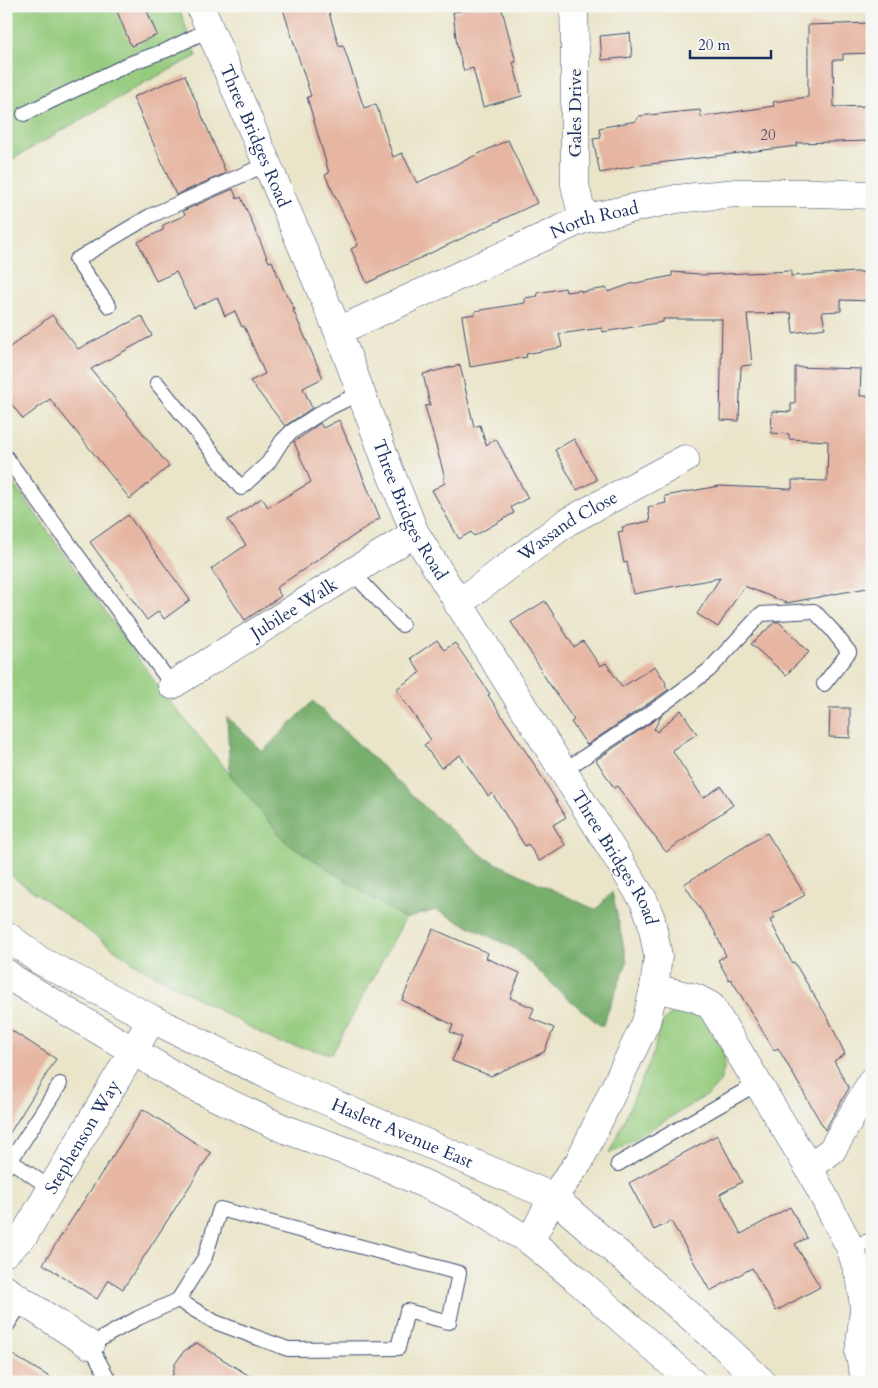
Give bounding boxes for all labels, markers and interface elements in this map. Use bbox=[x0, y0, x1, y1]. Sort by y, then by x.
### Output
scale bar bbox=[690, 28, 772, 60]
text: 20 m bbox=[698, 35, 730, 55]
street label: Three Bridges Road bbox=[213, 61, 296, 212]
street label: Gales Drive bbox=[563, 68, 588, 158]
house number: 20 bbox=[760, 125, 776, 145]
street label: North Road bbox=[546, 195, 641, 245]
street label: Three Bridges Road bbox=[366, 436, 454, 585]
street label: Wassand Close bbox=[512, 485, 622, 568]
street label: Jubilee Walk bbox=[243, 572, 343, 647]
street label: Three Bridges Road bbox=[565, 786, 664, 927]
street label: Stephenson Way bbox=[39, 1075, 127, 1199]
street label: Haslett Avenue East bbox=[327, 1092, 477, 1175]

